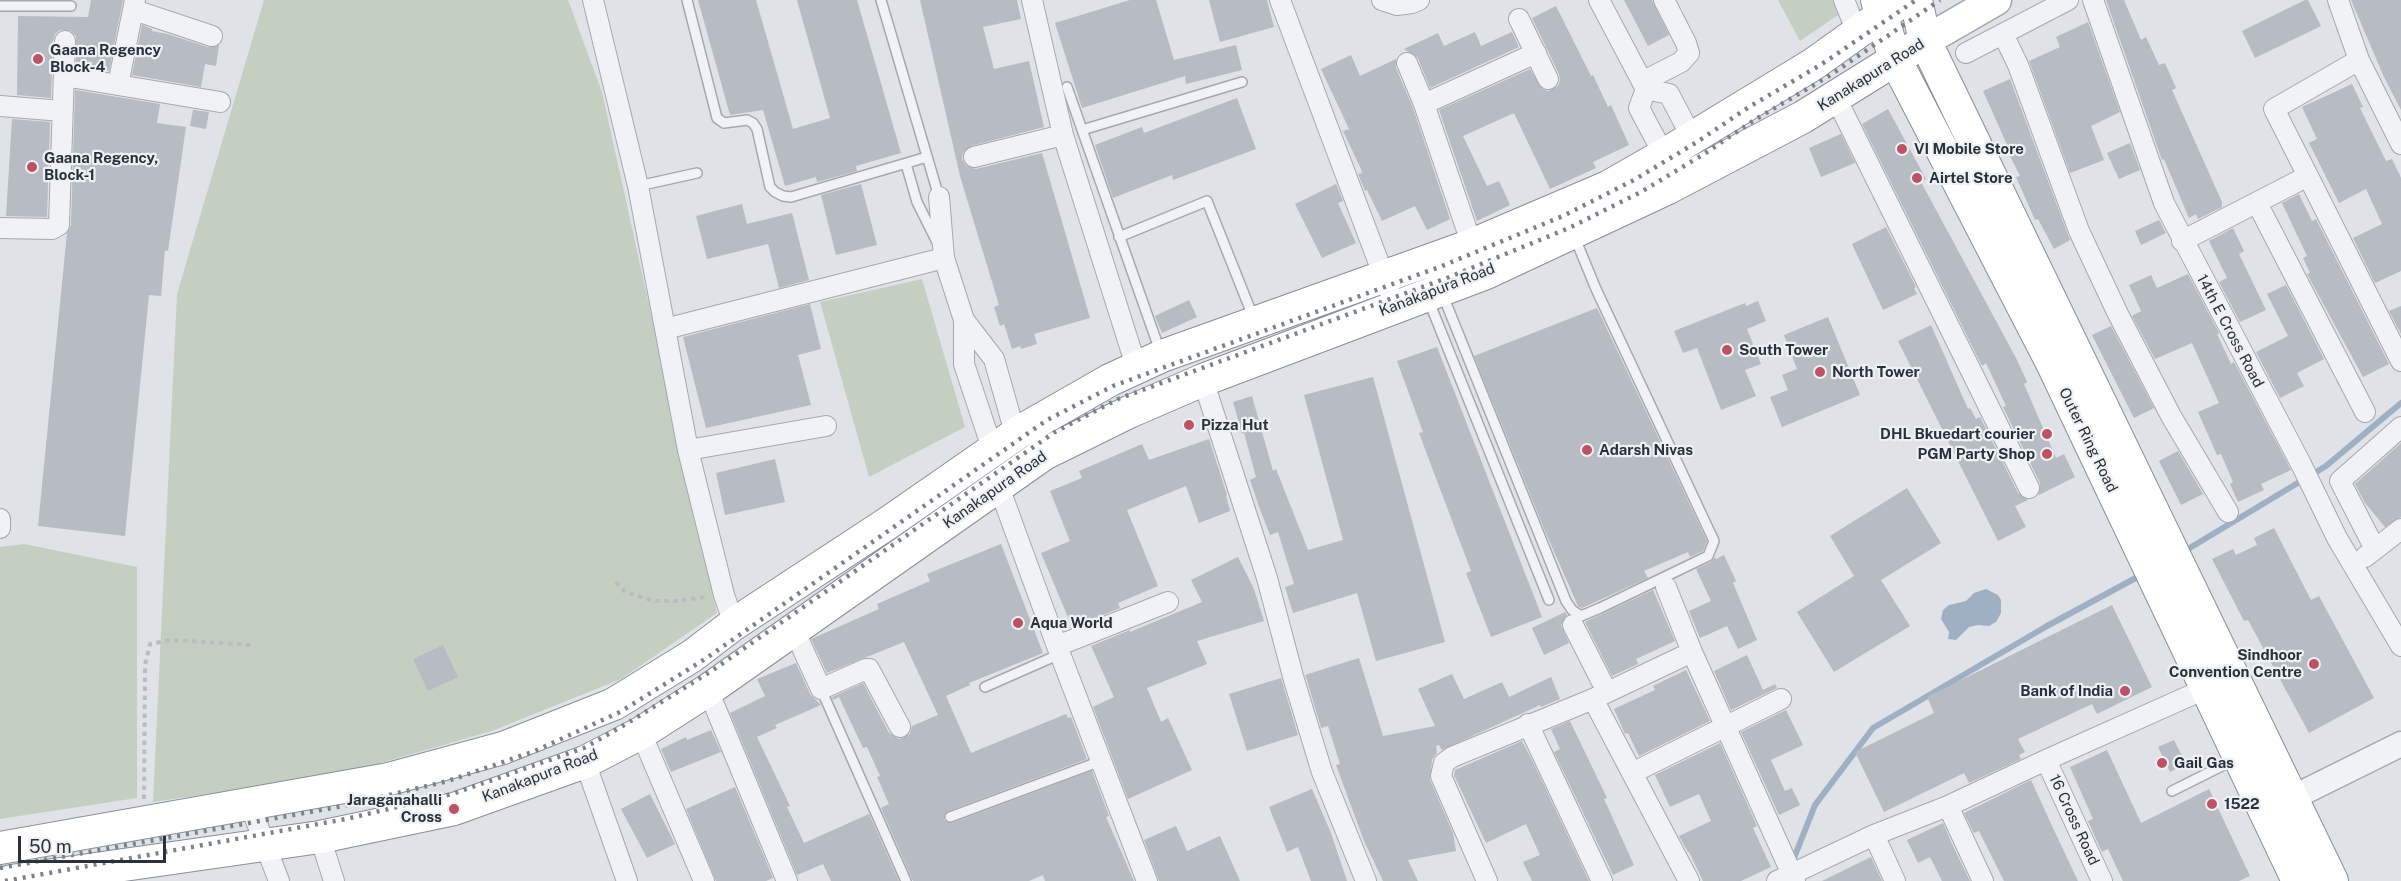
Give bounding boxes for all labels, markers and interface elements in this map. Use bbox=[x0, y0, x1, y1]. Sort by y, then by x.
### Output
street label: Kanakapura Road bbox=[1814, 35, 1928, 115]
place label: Gaana Regency Block-4 bbox=[50, 41, 161, 76]
marker: Gaana Regency Block-4 bbox=[31, 52, 45, 66]
place label: VI Mobile Store bbox=[1914, 140, 2024, 158]
marker: VI Mobile Store bbox=[1895, 142, 1909, 156]
place label: Gaana Regency, Block-1 bbox=[44, 149, 158, 184]
marker: Gaana Regency, Block-1 bbox=[25, 160, 39, 174]
place label: Airtel Store bbox=[1929, 169, 2013, 187]
marker: Airtel Store bbox=[1910, 171, 1924, 185]
street label: Kanakapura Road bbox=[1377, 260, 1497, 320]
street label: 14th E Cross Road bbox=[2193, 271, 2267, 391]
place label: South Tower bbox=[1739, 341, 1828, 359]
marker: South Tower bbox=[1720, 343, 1734, 357]
place label: North Tower bbox=[1832, 363, 1920, 381]
marker: North Tower bbox=[1813, 365, 1827, 379]
street label: Outer Ring Road bbox=[2055, 385, 2121, 495]
place label: Pizza Hut bbox=[1201, 416, 1269, 434]
marker: Pizza Hut bbox=[1182, 418, 1196, 432]
place label: DHL Bkuedart courier bbox=[1880, 425, 2035, 443]
marker: DHL Bkuedart courier bbox=[2040, 427, 2054, 441]
place label: Adarsh Nivas bbox=[1599, 441, 1693, 459]
marker: Adarsh Nivas bbox=[1580, 443, 1594, 457]
place label: PGM Party Shop bbox=[1917, 445, 2035, 463]
street label: Kanakapura Road bbox=[940, 447, 1050, 533]
marker: PGM Party Shop bbox=[2040, 447, 2054, 461]
place label: Aqua World bbox=[1030, 614, 1113, 632]
marker: Aqua World bbox=[1011, 616, 1025, 630]
place label: Sindhoor Convention Centre bbox=[2169, 646, 2302, 681]
marker: Sindhoor Convention Centre bbox=[2307, 657, 2321, 671]
place label: Bank of India bbox=[2020, 682, 2113, 700]
marker: Bank of India bbox=[2118, 684, 2132, 698]
street label: Kanakapura Road bbox=[480, 746, 600, 806]
place label: Gail Gas bbox=[2174, 754, 2234, 772]
marker: Gail Gas bbox=[2155, 756, 2169, 770]
street label: 16 Cross Road bbox=[2045, 772, 2103, 868]
place label: Jaraganahalli Cross bbox=[347, 791, 442, 826]
place label: 1522 bbox=[2224, 795, 2260, 813]
marker: 1522 bbox=[2205, 797, 2219, 811]
marker: Jaraganahalli Cross bbox=[447, 802, 461, 816]
scale bar bbox=[21, 824, 170, 862]
text: 50 m bbox=[29, 836, 72, 857]

